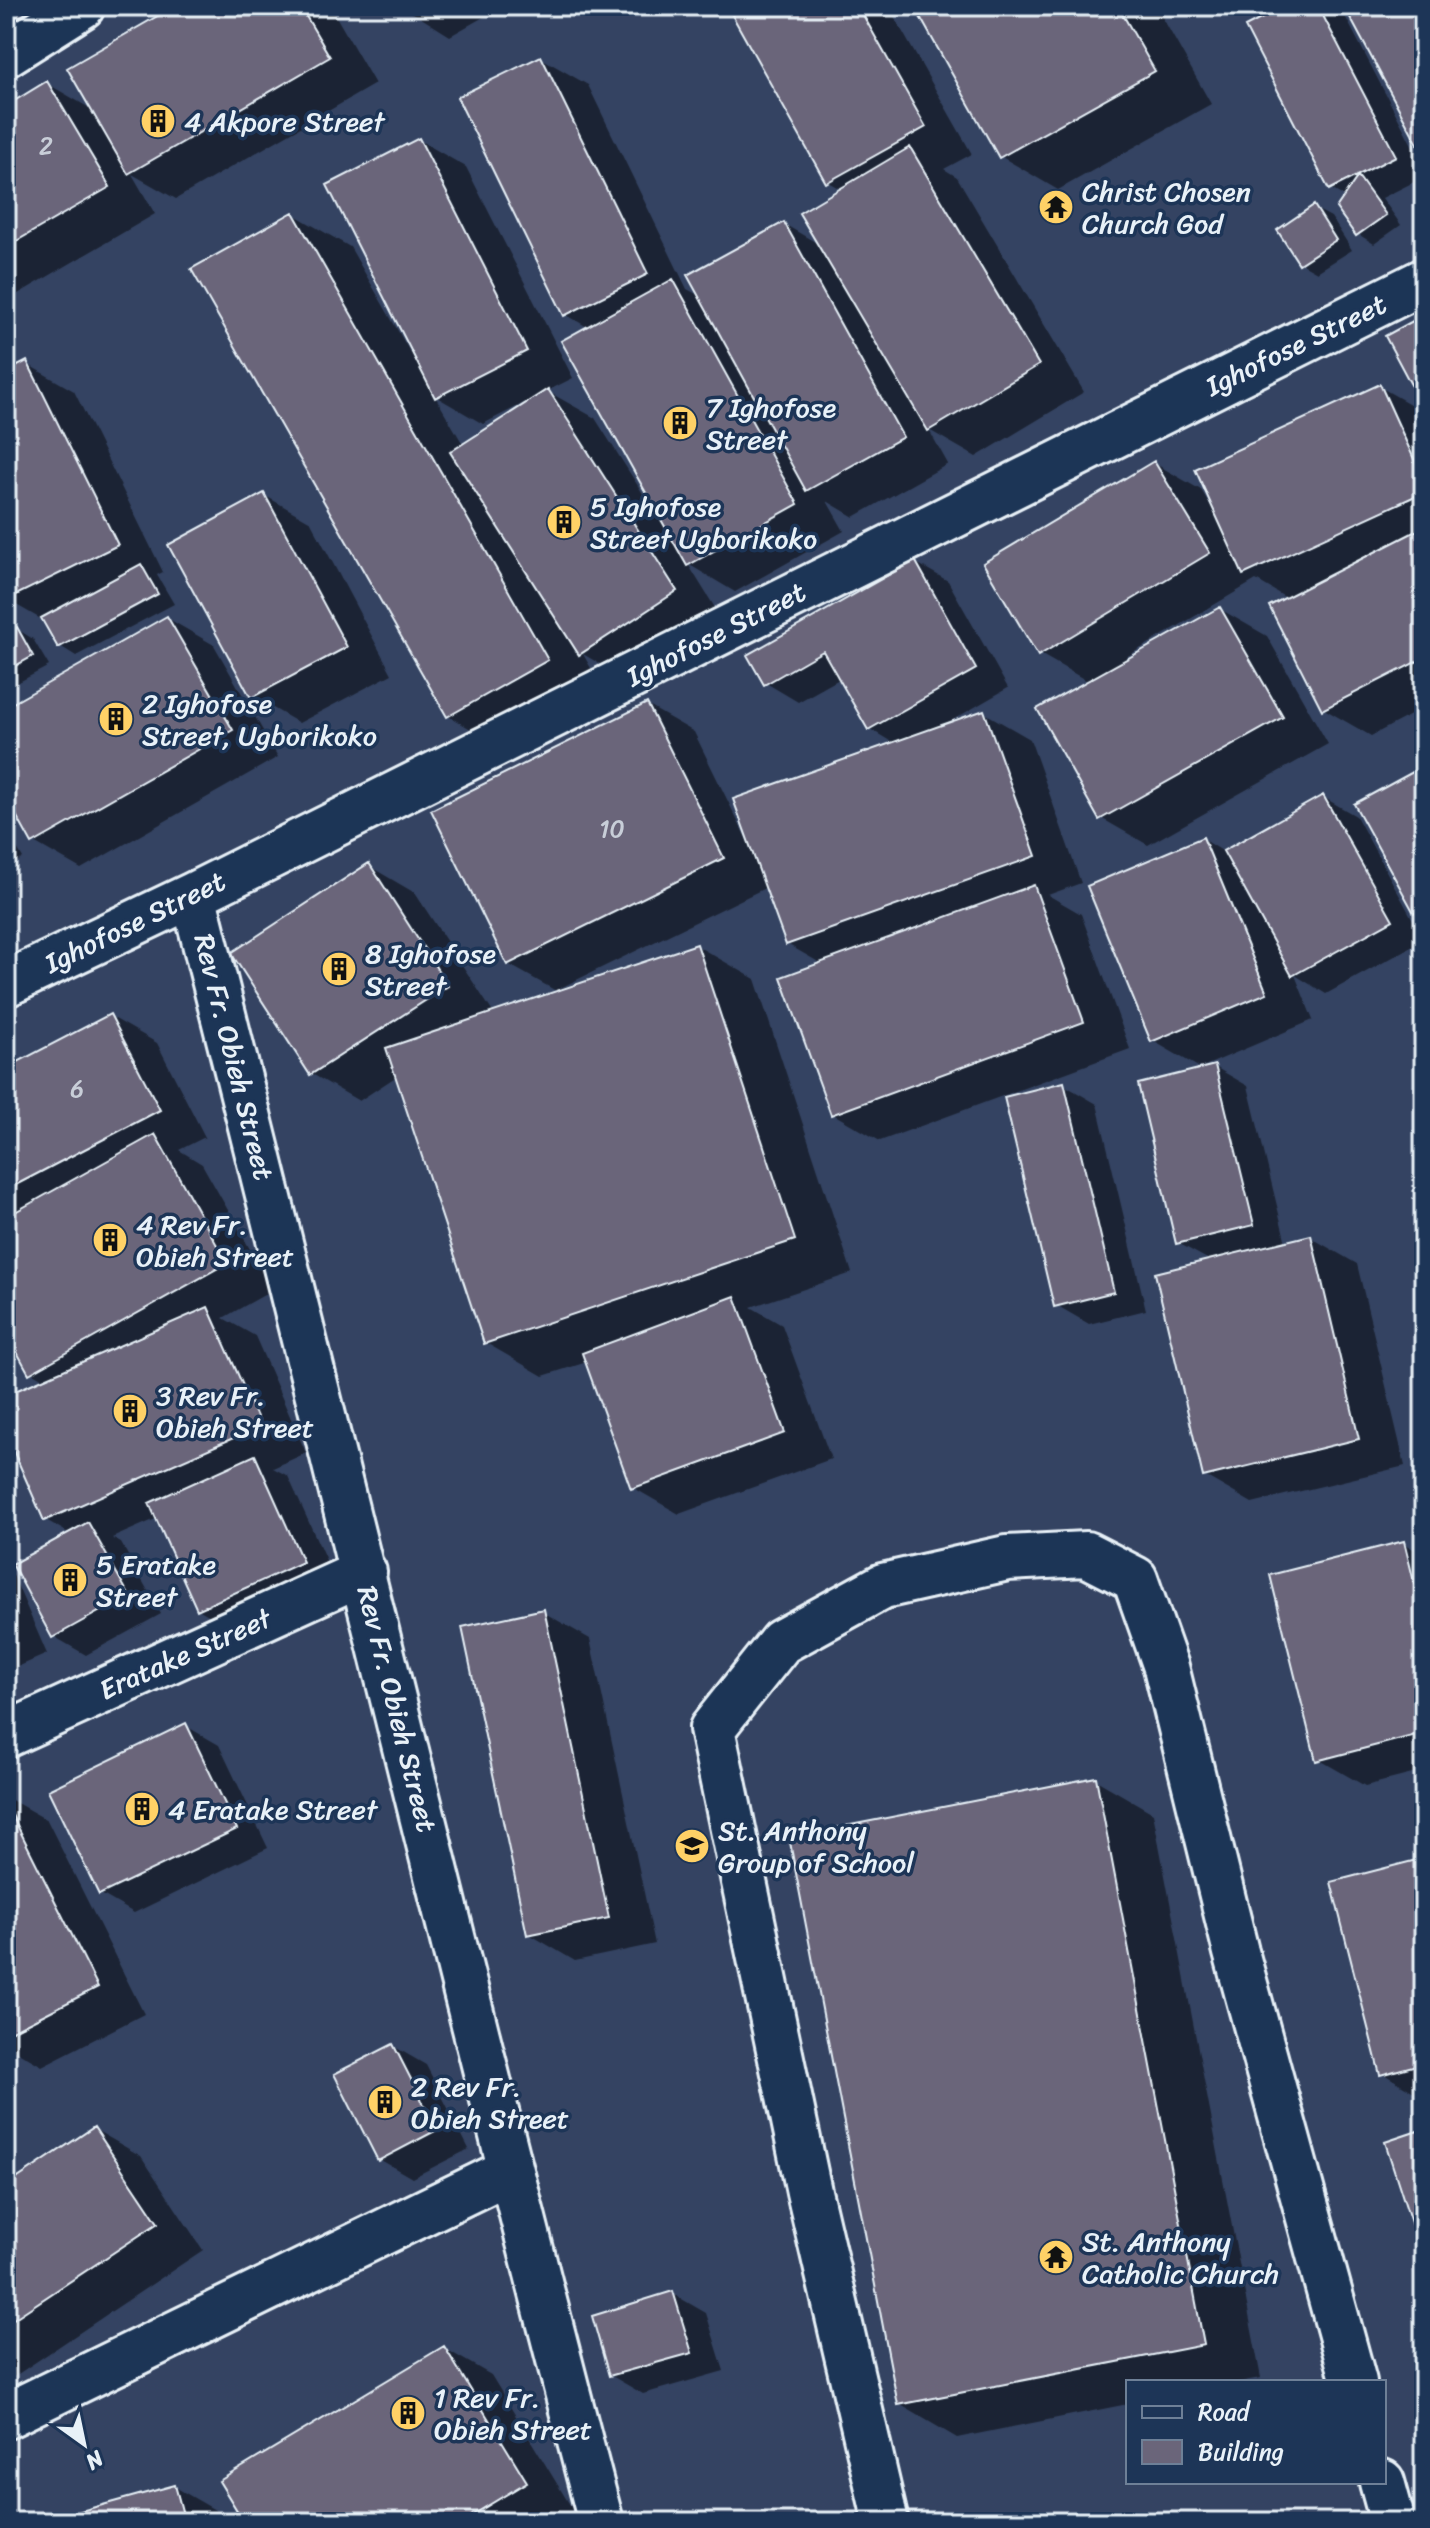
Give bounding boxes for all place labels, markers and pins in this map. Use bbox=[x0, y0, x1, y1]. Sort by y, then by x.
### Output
place label: 4 Akpore Street bbox=[184, 97, 386, 146]
building icon: 4 Akpore Street bbox=[139, 102, 177, 140]
place label: Christ Chosen Church God bbox=[1082, 167, 1251, 248]
temple icon: Christ Chosen Church God bbox=[1037, 188, 1075, 226]
place label: 7 Ighofose Street bbox=[706, 383, 836, 464]
building icon: 7 Ighofose Street bbox=[661, 404, 699, 442]
place label: 5 Ighofose Street Ugborikoko bbox=[590, 482, 817, 563]
building icon: 5 Ighofose Street Ugborikoko bbox=[545, 503, 583, 541]
place label: 2 Ighofose Street, Ugborikoko bbox=[142, 679, 377, 760]
building icon: 2 Ighofose Street, Ugborikoko bbox=[97, 700, 135, 738]
place label: 8 Ighofose Street bbox=[365, 929, 496, 1010]
building icon: 8 Ighofose Street bbox=[320, 950, 358, 988]
place label: 4 Rev Fr. Obieh Street bbox=[136, 1200, 294, 1281]
building icon: 4 Rev Fr. Obieh Street bbox=[91, 1221, 129, 1259]
place label: 3 Rev Fr. Obieh Street bbox=[156, 1371, 314, 1452]
building icon: 3 Rev Fr. Obieh Street bbox=[111, 1392, 149, 1430]
place label: 5 Eratake Street bbox=[96, 1540, 216, 1621]
building icon: 5 Eratake Street bbox=[51, 1561, 89, 1599]
place label: 4 Eratake Street bbox=[168, 1785, 379, 1834]
building icon: 4 Eratake Street bbox=[123, 1790, 161, 1828]
place label: St. Anthony Group of School bbox=[718, 1806, 915, 1887]
school or university icon: St. Anthony Group of School bbox=[673, 1827, 711, 1865]
place label: 2 Rev Fr. Obieh Street bbox=[411, 2062, 569, 2143]
building icon: 2 Rev Fr. Obieh Street bbox=[366, 2083, 404, 2121]
place label: St. Anthony Catholic Church bbox=[1082, 2217, 1279, 2298]
temple icon: St. Anthony Catholic Church bbox=[1037, 2238, 1075, 2276]
place label: 1 Rev Fr. Obieh Street bbox=[434, 2373, 592, 2454]
building icon: 1 Rev Fr. Obieh Street bbox=[389, 2394, 427, 2432]

